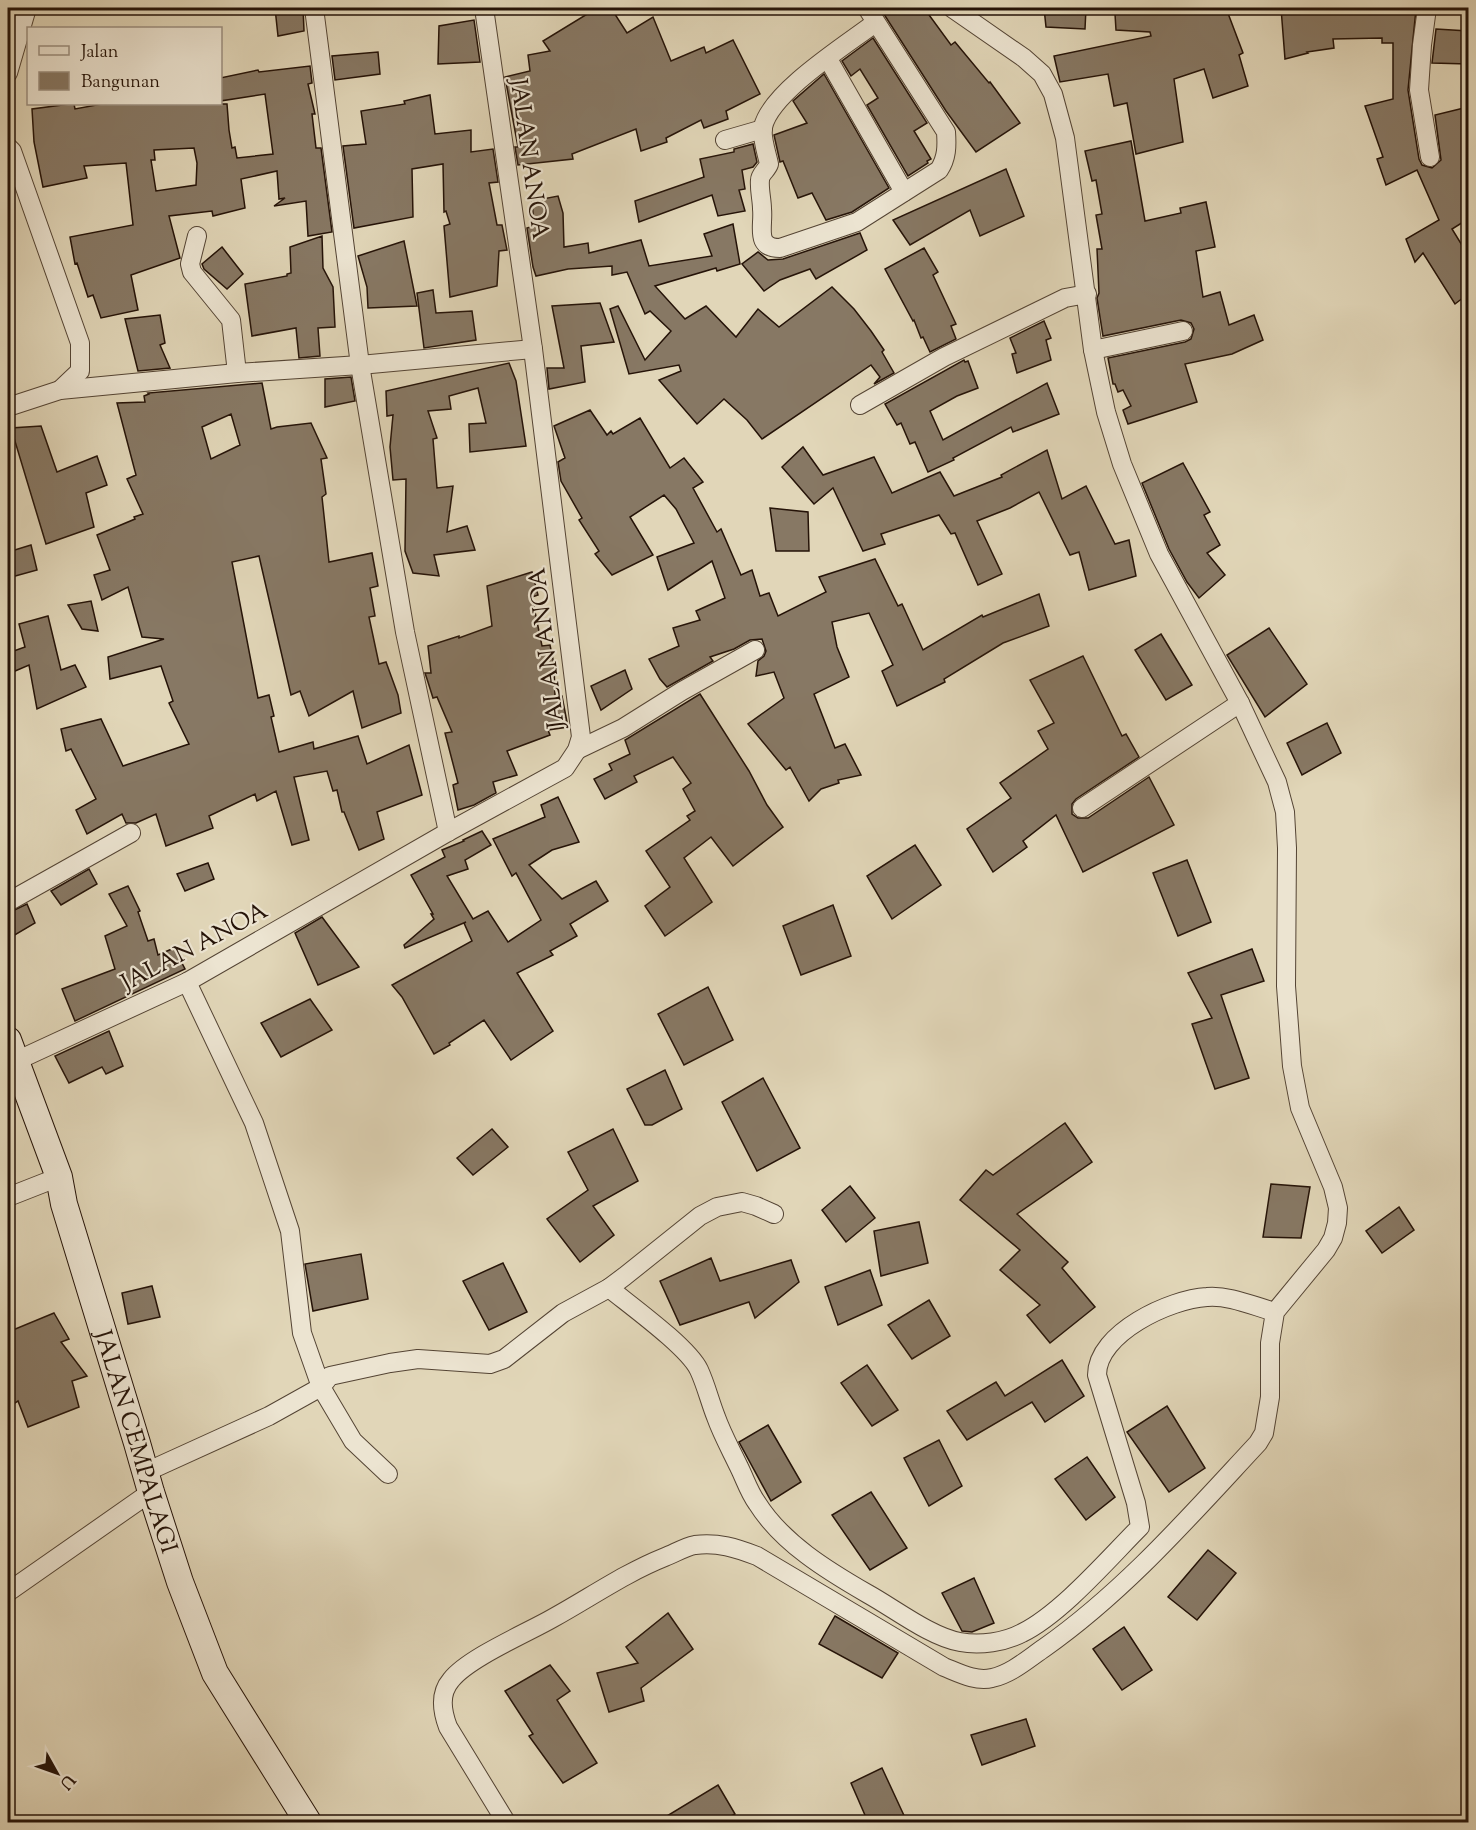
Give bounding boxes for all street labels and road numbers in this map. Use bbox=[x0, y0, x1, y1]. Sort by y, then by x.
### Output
street label: JALAN ANOA bbox=[500, 75, 556, 242]
street label: JALAN ANOA bbox=[521, 565, 575, 732]
street label: JALAN ANOA bbox=[114, 894, 275, 1002]
street label: JALAN CEMPALAGI bbox=[84, 1324, 185, 1558]

